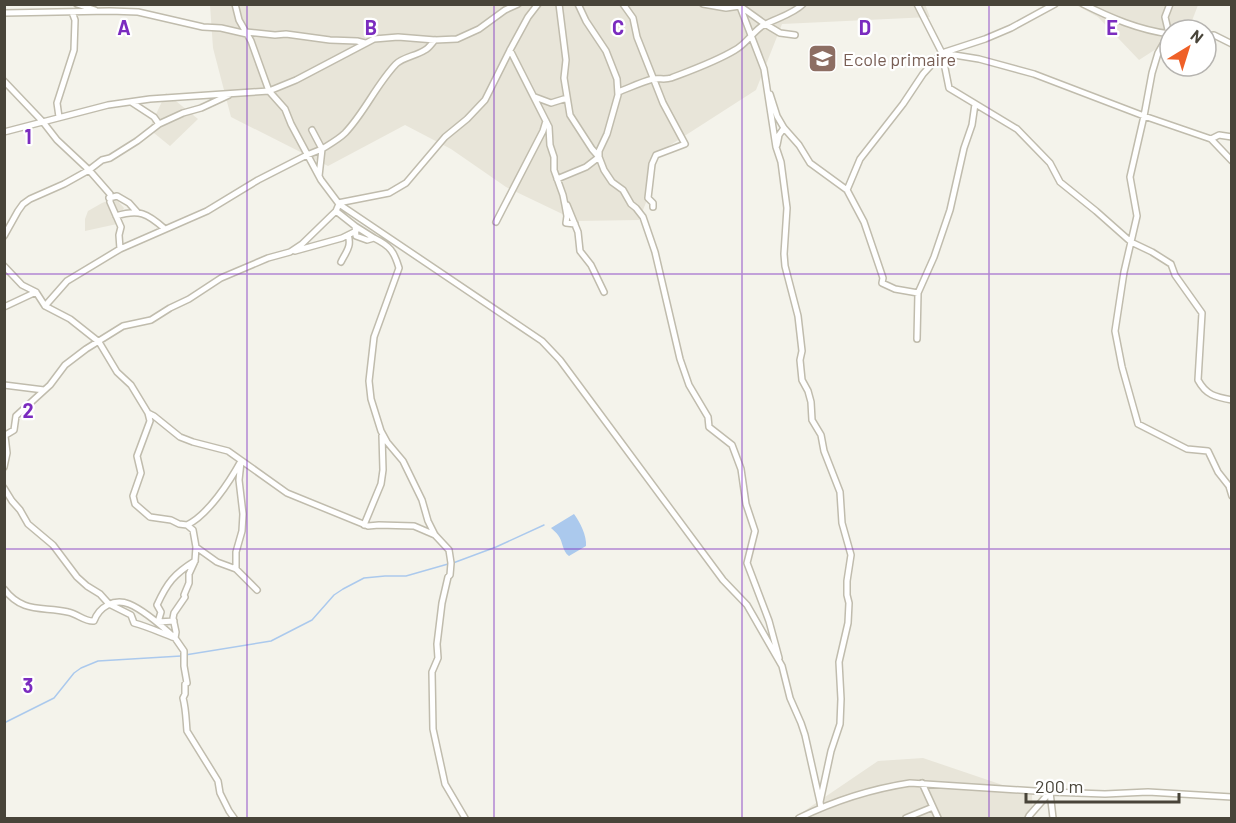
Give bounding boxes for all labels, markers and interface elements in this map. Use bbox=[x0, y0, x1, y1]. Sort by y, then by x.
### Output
text: A bbox=[117, 15, 131, 39]
text: B bbox=[365, 15, 377, 39]
text: C bbox=[612, 15, 624, 39]
text: D bbox=[859, 15, 871, 39]
text: E bbox=[1106, 15, 1118, 39]
north arrow bbox=[1158, 18, 1218, 78]
text: N bbox=[1188, 25, 1208, 47]
school or university icon: Ecole primaire bbox=[806, 43, 838, 75]
place label: Ecole primaire bbox=[843, 48, 956, 70]
text: 1 bbox=[24, 124, 32, 148]
text: 2 bbox=[22, 398, 34, 422]
text: 3 bbox=[23, 673, 33, 697]
scale bar bbox=[1026, 766, 1179, 804]
text: 200 m bbox=[1035, 775, 1083, 797]

